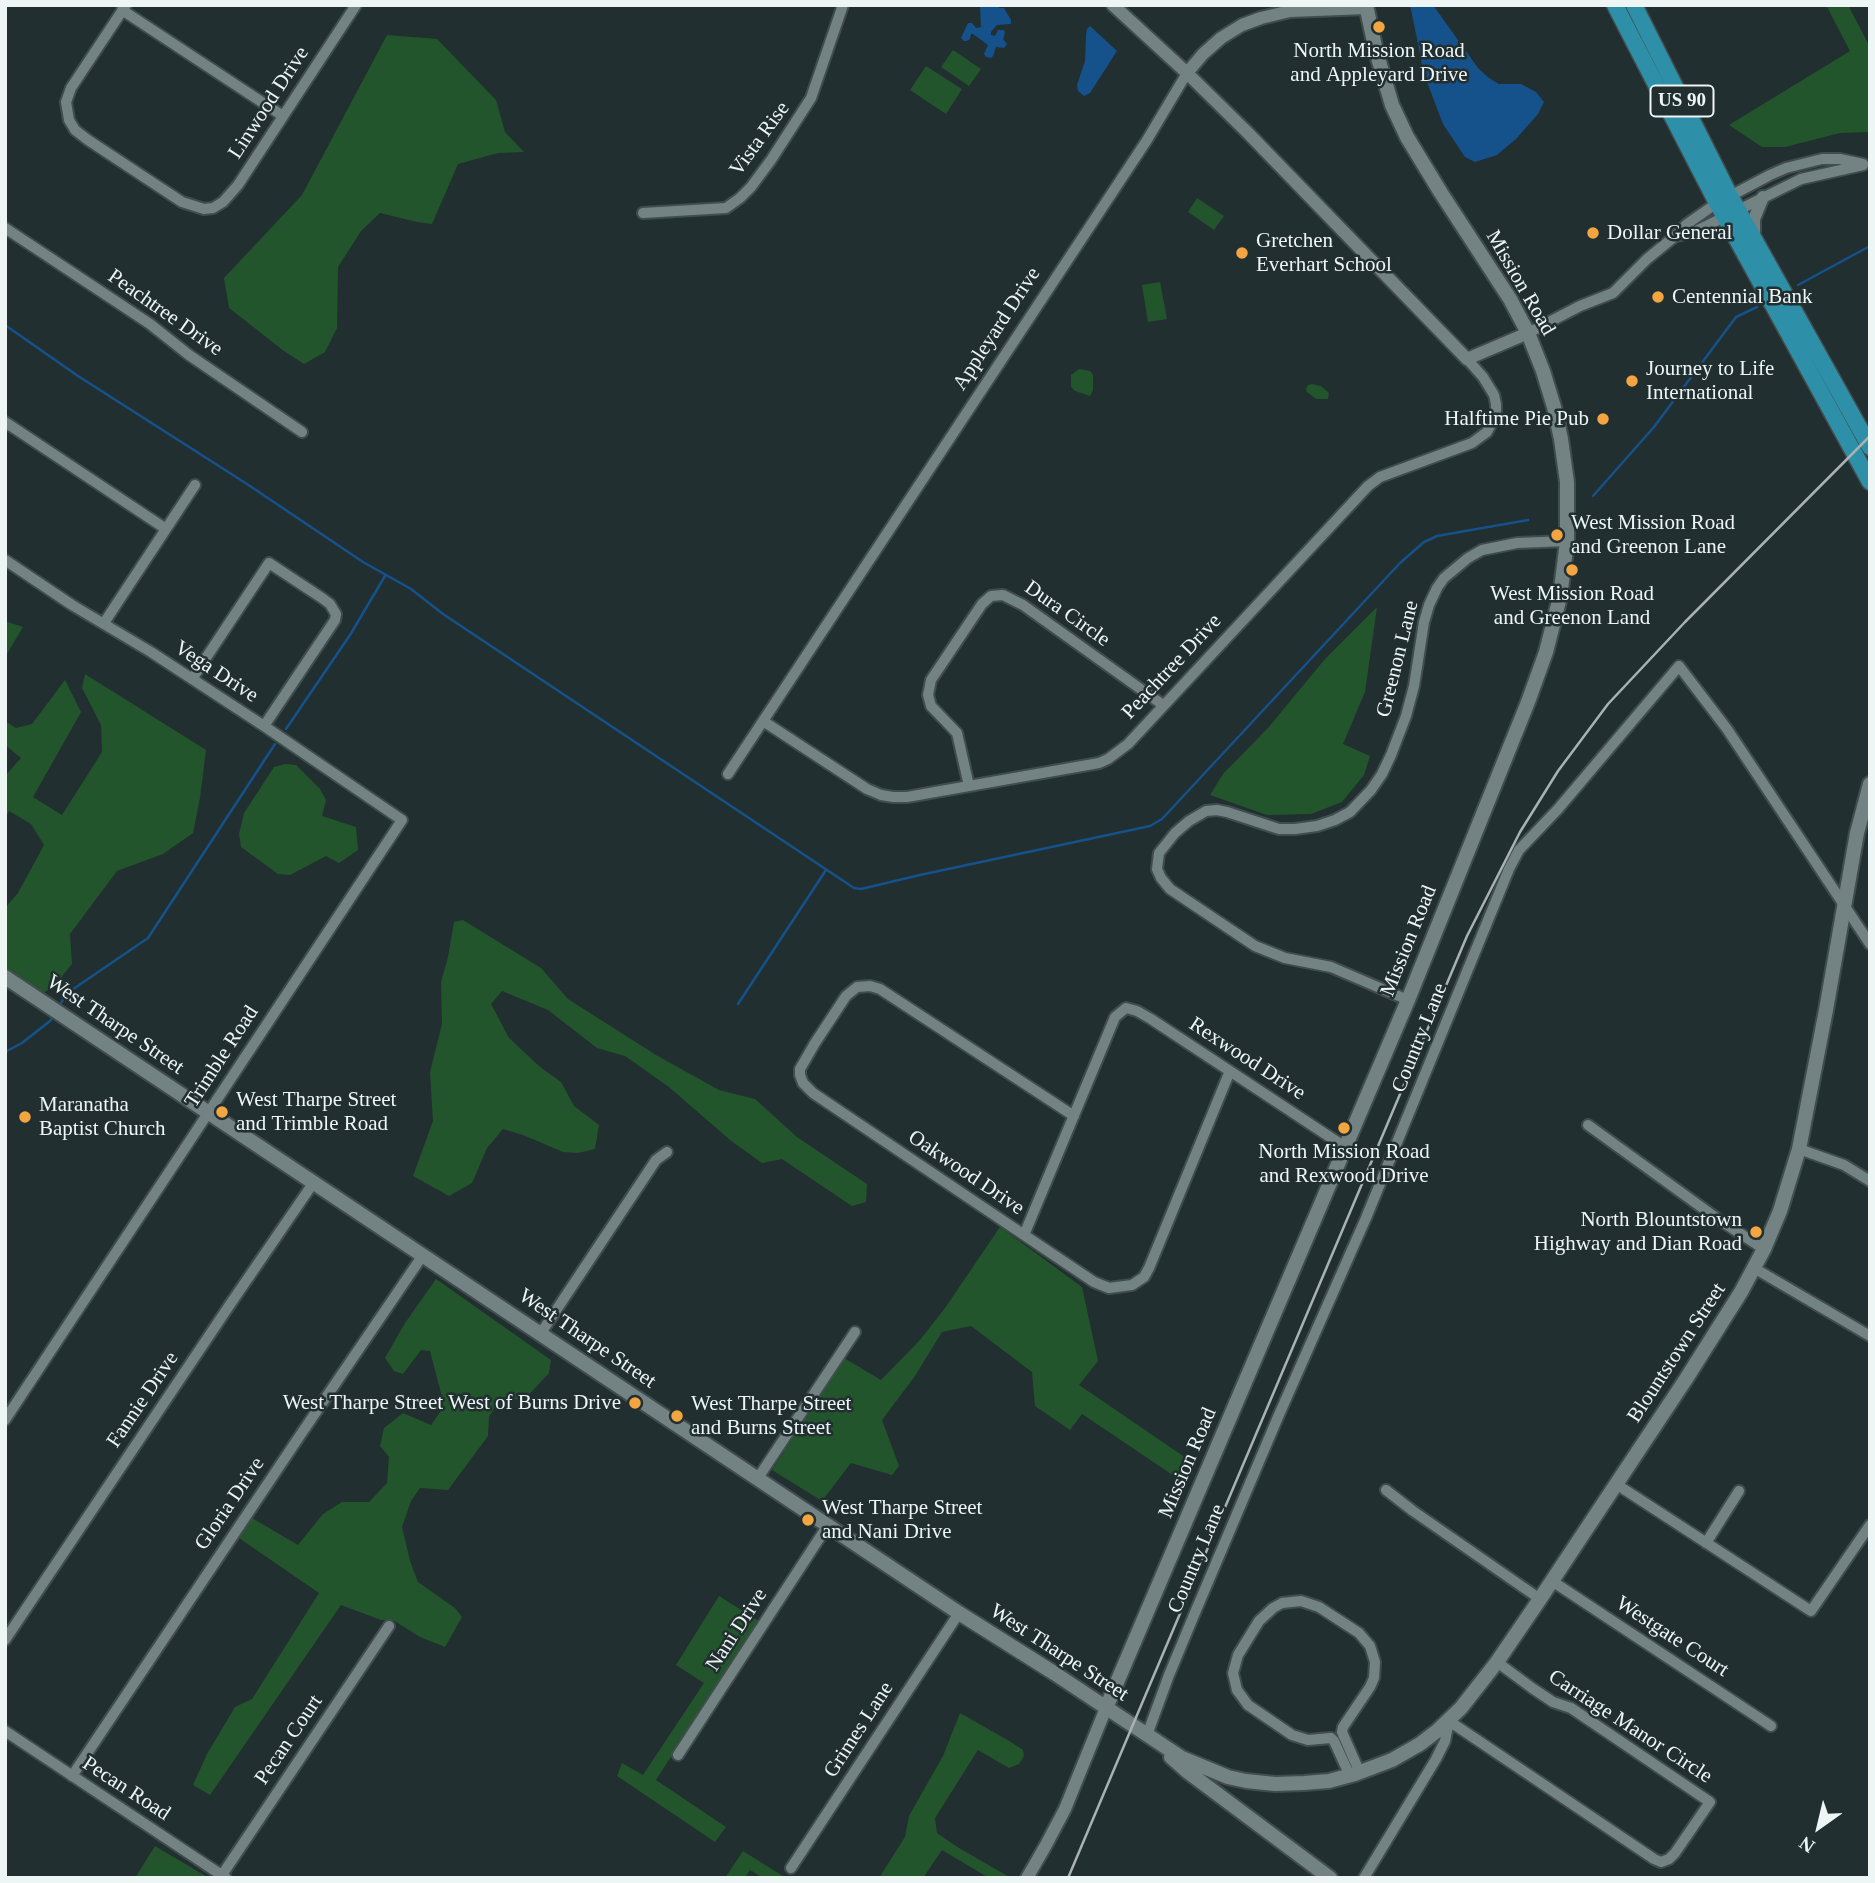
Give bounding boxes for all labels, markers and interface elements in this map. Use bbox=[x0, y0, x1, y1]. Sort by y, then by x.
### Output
marker: North Mission Road and Appleyard Drive bbox=[1371, 19, 1387, 35]
place label: North Mission Road and Appleyard Drive bbox=[1290, 38, 1468, 88]
street label: Linwood Drive bbox=[223, 42, 315, 164]
road number: US 90 bbox=[1650, 86, 1714, 116]
street label: Vista Rise bbox=[725, 97, 795, 181]
place label: Dollar General bbox=[1607, 220, 1732, 246]
marker: Dollar General bbox=[1585, 225, 1601, 241]
street label: Mission Road bbox=[1480, 226, 1560, 340]
place label: Gretchen Everhart School bbox=[1256, 228, 1392, 278]
marker: Gretchen Everhart School bbox=[1234, 245, 1250, 261]
street label: Appleyard Drive bbox=[948, 263, 1046, 395]
street label: Peachtree Drive bbox=[103, 264, 227, 362]
place label: Centennial Bank bbox=[1672, 284, 1813, 310]
marker: Centennial Bank bbox=[1650, 289, 1666, 305]
place label: Journey to Life International bbox=[1646, 356, 1774, 406]
marker: Journey to Life International bbox=[1624, 373, 1640, 389]
place label: Halftime Pie Pub bbox=[1444, 406, 1589, 432]
marker: Halftime Pie Pub bbox=[1595, 411, 1611, 427]
place label: West Mission Road and Greenon Lane bbox=[1571, 510, 1735, 560]
marker: West Mission Road and Greenon Lane bbox=[1549, 527, 1565, 543]
marker: West Mission Road and Greenon Land bbox=[1564, 562, 1580, 578]
street label: Dura Circle bbox=[1019, 575, 1115, 653]
place label: West Mission Road and Greenon Land bbox=[1490, 581, 1654, 631]
street label: Greenon Lane bbox=[1371, 598, 1425, 720]
street label: Peachtree Drive bbox=[1117, 609, 1227, 725]
street label: Vega Drive bbox=[169, 636, 263, 708]
street label: Mission Road bbox=[1375, 882, 1443, 1000]
street label: West Tharpe Street bbox=[41, 970, 189, 1080]
street label: Country Lane bbox=[1387, 979, 1453, 1097]
street label: Trimble Road bbox=[180, 1001, 264, 1113]
street label: Rexwood Drive bbox=[1184, 1012, 1310, 1106]
place label: West Tharpe Street and Trimble Road bbox=[236, 1087, 396, 1137]
place label: Maranatha Baptist Church bbox=[39, 1092, 166, 1142]
marker: West Tharpe Street and Trimble Road bbox=[214, 1104, 230, 1120]
marker: Maranatha Baptist Church bbox=[17, 1109, 33, 1125]
marker: North Mission Road and Rexwood Drive bbox=[1336, 1120, 1352, 1136]
street label: Oakwood Drive bbox=[903, 1125, 1029, 1221]
place label: North Mission Road and Rexwood Drive bbox=[1258, 1139, 1430, 1189]
place label: North Blountstown Highway and Dian Road bbox=[1534, 1207, 1742, 1257]
marker: North Blountstown Highway and Dian Road bbox=[1748, 1224, 1764, 1240]
street label: Blountstown Street bbox=[1622, 1278, 1732, 1428]
street label: West Tharpe Street bbox=[513, 1284, 661, 1394]
street label: Fannie Drive bbox=[102, 1347, 184, 1453]
place label: West Tharpe Street West of Burns Drive bbox=[283, 1390, 621, 1416]
place label: West Tharpe Street and Burns Street bbox=[691, 1391, 851, 1441]
marker: West Tharpe Street West of Burns Drive bbox=[627, 1395, 643, 1411]
street label: Mission Road bbox=[1153, 1404, 1223, 1522]
marker: West Tharpe Street and Burns Street bbox=[669, 1408, 685, 1424]
street label: Gloria Drive bbox=[190, 1453, 270, 1555]
place label: West Tharpe Street and Nani Drive bbox=[822, 1495, 982, 1545]
street label: Country Lane bbox=[1163, 1501, 1231, 1617]
marker: West Tharpe Street and Nani Drive bbox=[800, 1512, 816, 1528]
street label: Nani Drive bbox=[701, 1584, 773, 1676]
street label: Westgate Court bbox=[1611, 1591, 1733, 1683]
street label: West Tharpe Street bbox=[985, 1599, 1133, 1707]
street label: Carriage Manor Circle bbox=[1543, 1665, 1717, 1789]
street label: Grimes Lane bbox=[819, 1677, 899, 1783]
street label: Pecan Court bbox=[250, 1690, 328, 1790]
street label: Pecan Road bbox=[77, 1751, 175, 1827]
north arrow bbox=[1784, 1792, 1854, 1862]
text: N bbox=[1795, 1832, 1819, 1857]

